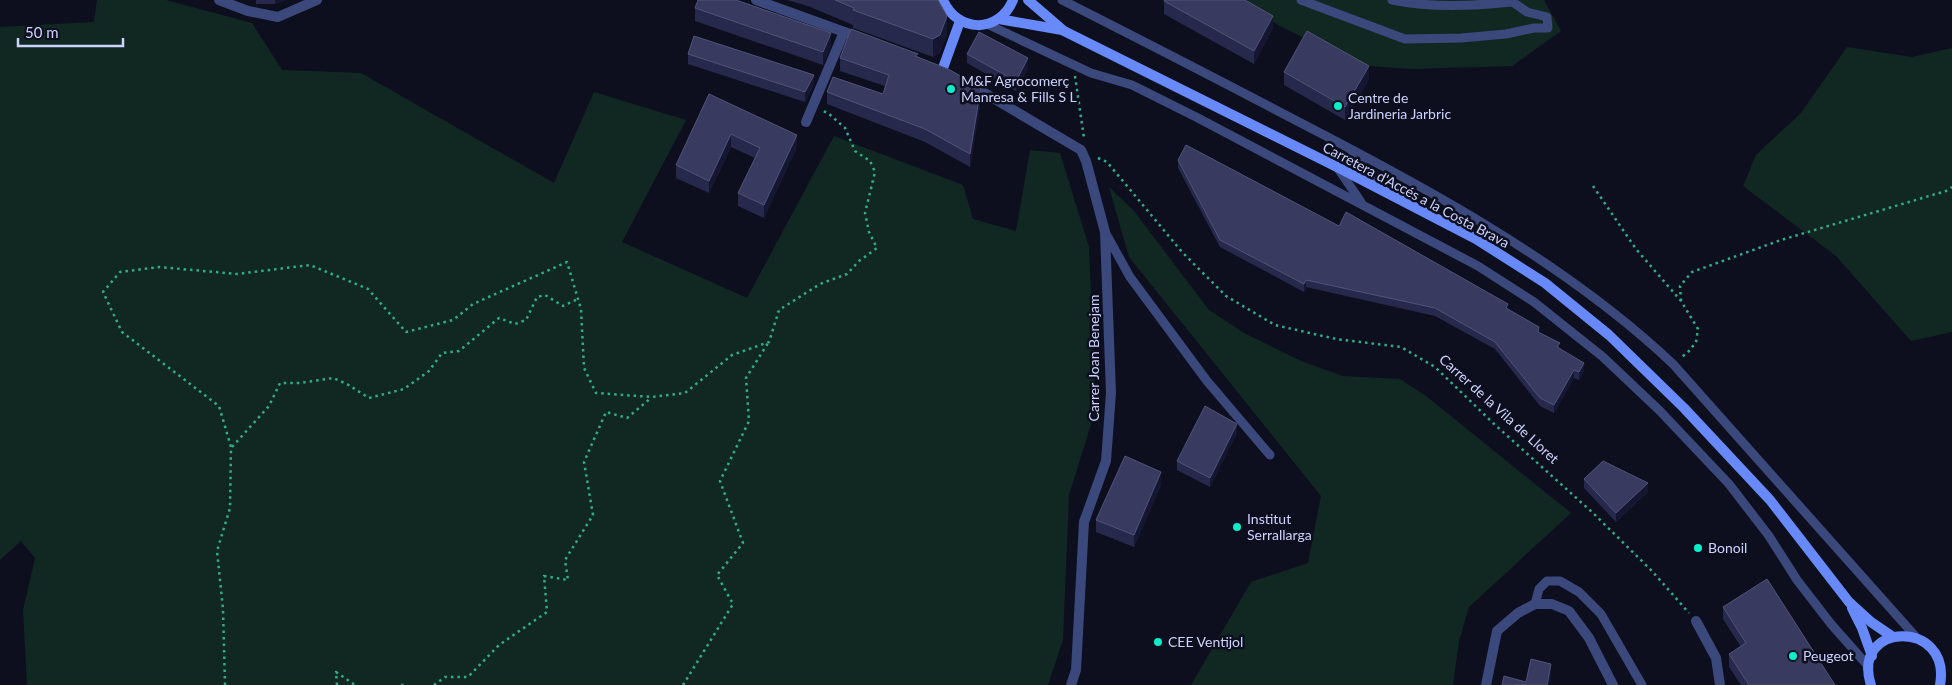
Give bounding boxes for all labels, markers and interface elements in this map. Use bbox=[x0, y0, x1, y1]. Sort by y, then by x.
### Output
scale bar bbox=[18, 15, 122, 47]
text: 50 m bbox=[25, 23, 59, 41]
place label: M&F Agrocomerç Manresa & Fills S L bbox=[961, 72, 1077, 105]
marker: M&F Agrocomerç Manresa & Fills S L bbox=[945, 83, 957, 95]
place label: Centre de Jardineria Jarbric bbox=[1348, 89, 1451, 122]
marker: Centre de Jardineria Jarbric bbox=[1332, 100, 1344, 112]
street label: Carretera d'Accés a la Costa Brava bbox=[1320, 138, 1512, 251]
street label: Carrer Joan Benejam bbox=[1085, 295, 1102, 421]
street label: Carrer de la Vila de Lloret bbox=[1436, 350, 1563, 467]
place label: Institut Serrallarga bbox=[1247, 510, 1312, 543]
marker: Institut Serrallarga bbox=[1231, 521, 1243, 533]
place label: Bonoil bbox=[1708, 539, 1747, 556]
marker: Bonoil bbox=[1692, 542, 1704, 554]
place label: CEE Ventijol bbox=[1168, 633, 1243, 650]
marker: CEE Ventijol bbox=[1152, 636, 1164, 648]
place label: Peugeot bbox=[1803, 647, 1854, 664]
marker: Peugeot bbox=[1787, 650, 1799, 662]

